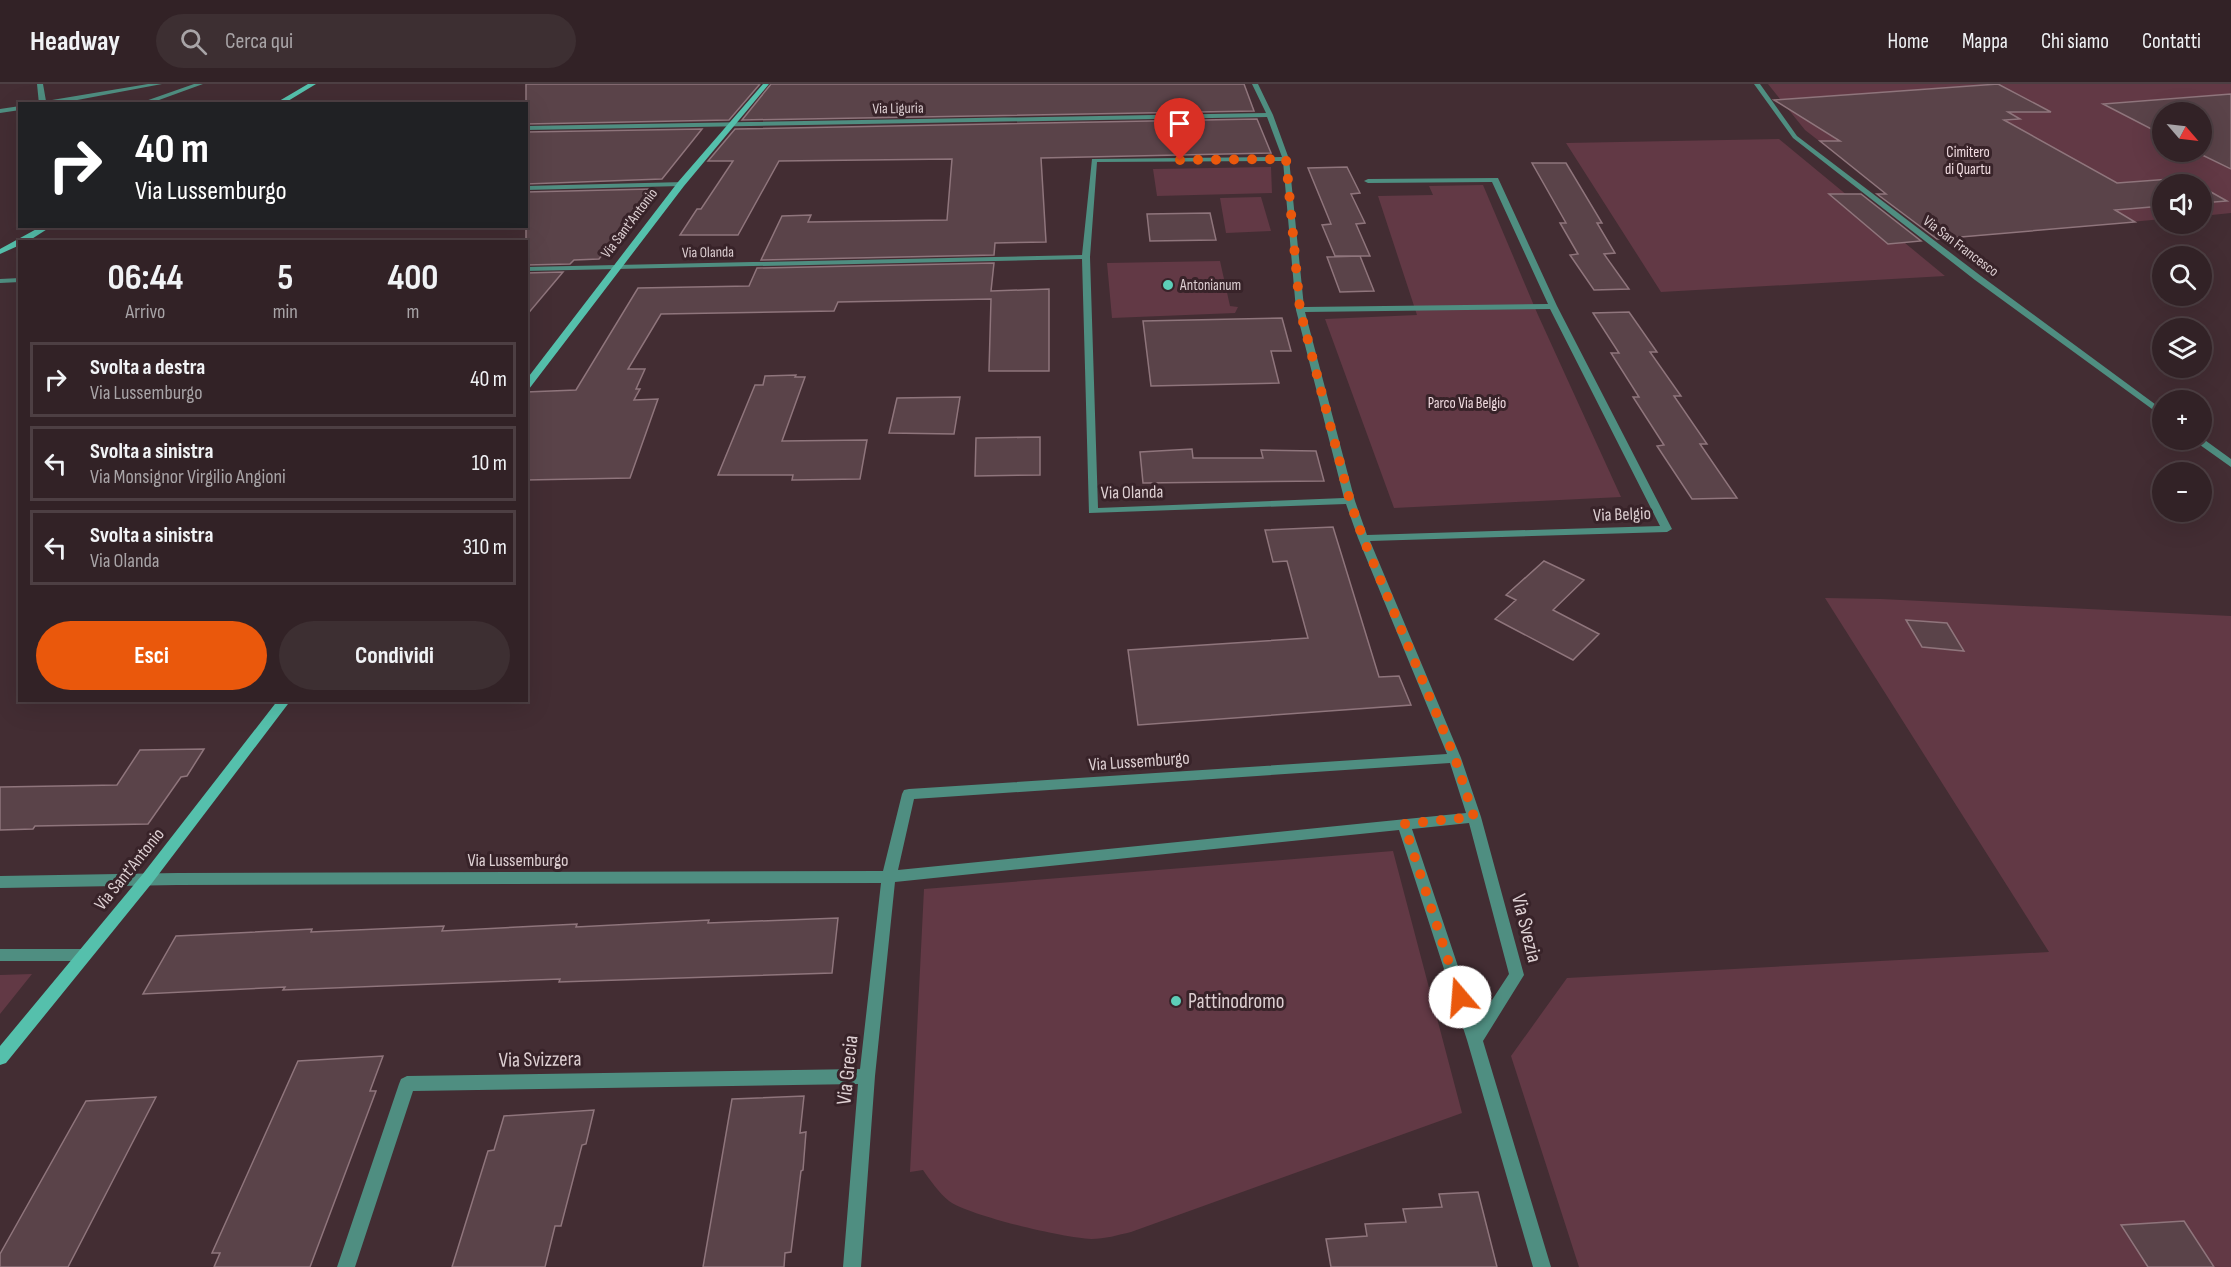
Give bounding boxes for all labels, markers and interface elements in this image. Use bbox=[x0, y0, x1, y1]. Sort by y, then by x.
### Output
search box bbox=[156, 14, 576, 68]
text: Headway bbox=[30, 25, 120, 58]
icon: search bbox=[177, 25, 210, 58]
text: Cerca qui bbox=[225, 28, 293, 55]
text: Home bbox=[1888, 29, 1929, 54]
text: Mappa bbox=[1962, 29, 2008, 54]
text: Chi siamo bbox=[2041, 29, 2109, 54]
text: Contatti bbox=[2142, 29, 2201, 54]
pin bbox=[1154, 98, 1205, 160]
street label: Via Liguria bbox=[872, 99, 924, 118]
north arrow bbox=[2152, 102, 2212, 162]
map controls bbox=[2152, 102, 2212, 522]
icon: arrive bbox=[1163, 107, 1196, 140]
text: 40 m bbox=[135, 124, 209, 175]
icon: right bbox=[36, 126, 114, 204]
park label: Cimitero di Quartu bbox=[1945, 143, 1991, 179]
button: sound bbox=[2152, 174, 2212, 234]
text: Via Lussemburgo bbox=[135, 175, 287, 207]
street label: Via Sant'Antonio bbox=[597, 185, 662, 262]
street label: Via San Francesco bbox=[1919, 212, 2002, 281]
street label: Via Olanda bbox=[682, 243, 734, 262]
button: search bbox=[2152, 246, 2212, 306]
text: 06:44 bbox=[108, 257, 183, 300]
text: 5 bbox=[277, 257, 293, 300]
text: 400 bbox=[387, 257, 438, 300]
place label: Antonianum bbox=[1179, 276, 1241, 295]
marker: Antonianum bbox=[1161, 278, 1175, 292]
text: Arrivo bbox=[125, 300, 165, 324]
text: min bbox=[273, 300, 298, 324]
text: m bbox=[407, 300, 419, 324]
button: layers bbox=[2152, 318, 2212, 378]
text: Svolta a destra bbox=[90, 354, 205, 381]
icon: right bbox=[39, 363, 72, 396]
text: 40 m bbox=[470, 366, 507, 393]
text: Via Lussemburgo bbox=[90, 381, 202, 405]
button: + bbox=[2152, 390, 2212, 450]
park label: Parco Via Belgio bbox=[1428, 394, 1506, 413]
text: Svolta a sinistra bbox=[90, 438, 213, 465]
icon: left bbox=[39, 447, 72, 480]
text: 10 m bbox=[472, 450, 507, 477]
button: − bbox=[2152, 462, 2212, 522]
text: Via Monsignor Virgilio Angioni bbox=[90, 465, 286, 489]
street label: Via Olanda bbox=[1101, 481, 1164, 504]
street label: Via Belgio bbox=[1593, 503, 1651, 526]
text: Svolta a sinistra bbox=[90, 522, 213, 549]
icon: left bbox=[39, 531, 72, 564]
text: 310 m bbox=[463, 534, 507, 561]
text: Via Olanda bbox=[90, 549, 159, 573]
button: Esci bbox=[36, 621, 267, 690]
button: Condividi bbox=[279, 621, 510, 690]
street label: Via Lussemburgo bbox=[1088, 747, 1190, 776]
street label: Via Sant'Antonio bbox=[90, 824, 169, 914]
street label: Via Lussemburgo bbox=[467, 850, 569, 871]
street label: Via Svezia bbox=[1506, 891, 1547, 965]
position arrow bbox=[1428, 965, 1492, 1029]
place label: Pattinodromo bbox=[1188, 989, 1284, 1014]
marker: Pattinodromo bbox=[1169, 994, 1183, 1008]
street label: Via Grecia bbox=[831, 1034, 864, 1106]
street label: Via Svizzera bbox=[498, 1046, 582, 1073]

